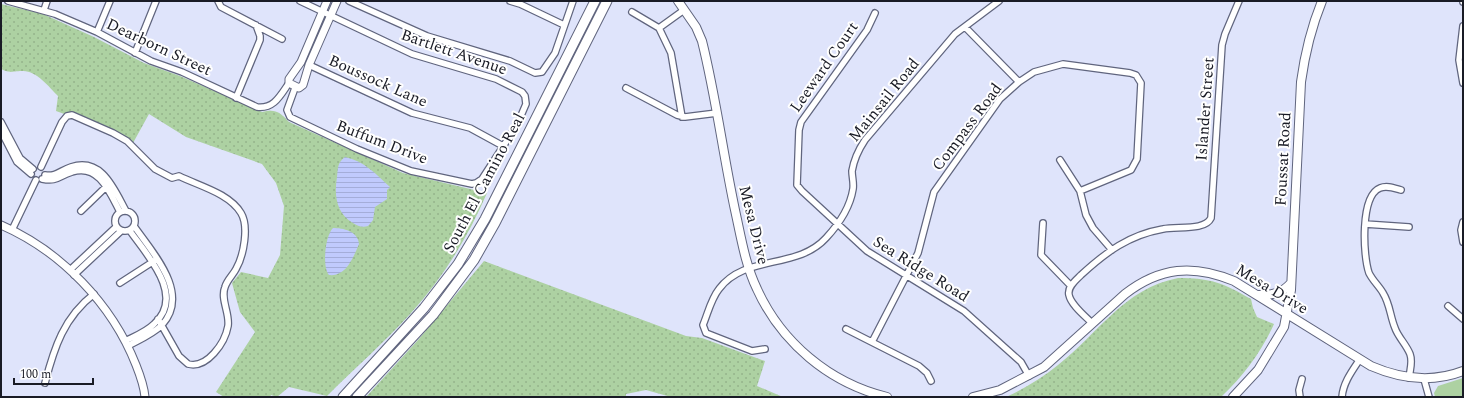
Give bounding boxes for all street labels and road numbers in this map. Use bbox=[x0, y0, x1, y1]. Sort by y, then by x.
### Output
street label: Dearborn Street bbox=[102, 12, 216, 82]
street label: Leeward Court bbox=[784, 16, 864, 117]
street label: Bartlett Avenue bbox=[398, 23, 510, 81]
street label: Boussock Lane bbox=[325, 48, 431, 114]
street label: Mainsail Road bbox=[843, 53, 925, 147]
street label: Islander Street bbox=[1189, 56, 1221, 162]
street label: Compass Road bbox=[926, 78, 1008, 176]
street label: South El Camino Real bbox=[437, 109, 531, 257]
street label: Foussat Road bbox=[1269, 111, 1297, 207]
street label: Buffum Drive bbox=[333, 114, 431, 170]
street label: Mesa Drive bbox=[733, 183, 775, 267]
street label: Sea Ridge Road bbox=[868, 230, 974, 308]
street label: Mesa Drive bbox=[1231, 258, 1313, 320]

